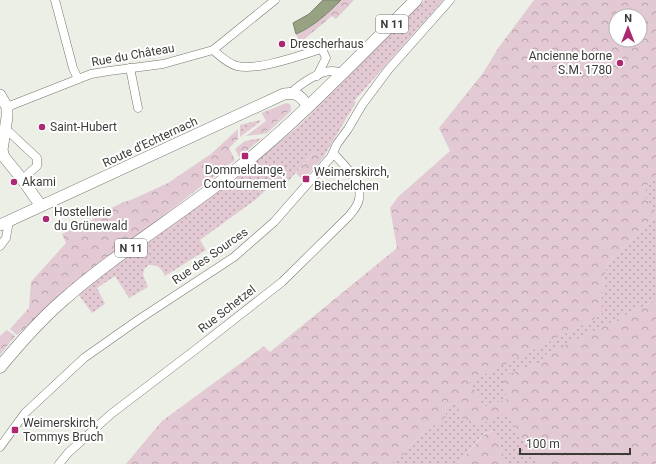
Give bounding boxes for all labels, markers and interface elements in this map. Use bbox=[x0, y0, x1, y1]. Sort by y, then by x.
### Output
north arrow bbox=[608, 8, 648, 48]
text: N bbox=[624, 12, 632, 25]
road number: N 11 bbox=[376, 15, 408, 33]
place label: Drescherhaus bbox=[290, 37, 364, 51]
marker: Drescherhaus bbox=[277, 39, 287, 49]
street label: Rue du Château bbox=[90, 41, 176, 69]
place label: Ancienne borne S.M. 1780 bbox=[529, 49, 612, 77]
marker: Ancienne borne S.M. 1780 bbox=[615, 58, 625, 68]
street label: Route d'Echternach bbox=[100, 114, 200, 170]
place label: Saint-Hubert bbox=[50, 120, 117, 134]
marker: Saint-Hubert bbox=[37, 122, 47, 132]
marker: Dommeldange, Contournement bbox=[240, 151, 250, 161]
place label: Dommeldange, Contournement bbox=[203, 163, 287, 191]
place label: Weimerskirch, Biechelchen bbox=[314, 165, 389, 193]
marker: Weimerskirch, Biechelchen bbox=[301, 174, 311, 184]
place label: Akami bbox=[22, 175, 56, 189]
marker: Akami bbox=[9, 177, 19, 187]
place label: Hostellerie du Grünewald bbox=[54, 205, 127, 233]
marker: Hostellerie du Grünewald bbox=[41, 214, 51, 224]
street label: Rue des Sources bbox=[170, 225, 250, 287]
road number: N 11 bbox=[115, 239, 147, 257]
street label: Rue Schetzel bbox=[196, 282, 258, 336]
place label: Weimerskirch, Tommys Bruch bbox=[23, 416, 103, 444]
marker: Weimerskirch, Tommys Bruch bbox=[10, 425, 20, 435]
scale bar bbox=[520, 430, 630, 456]
text: 100 m bbox=[526, 437, 560, 451]

